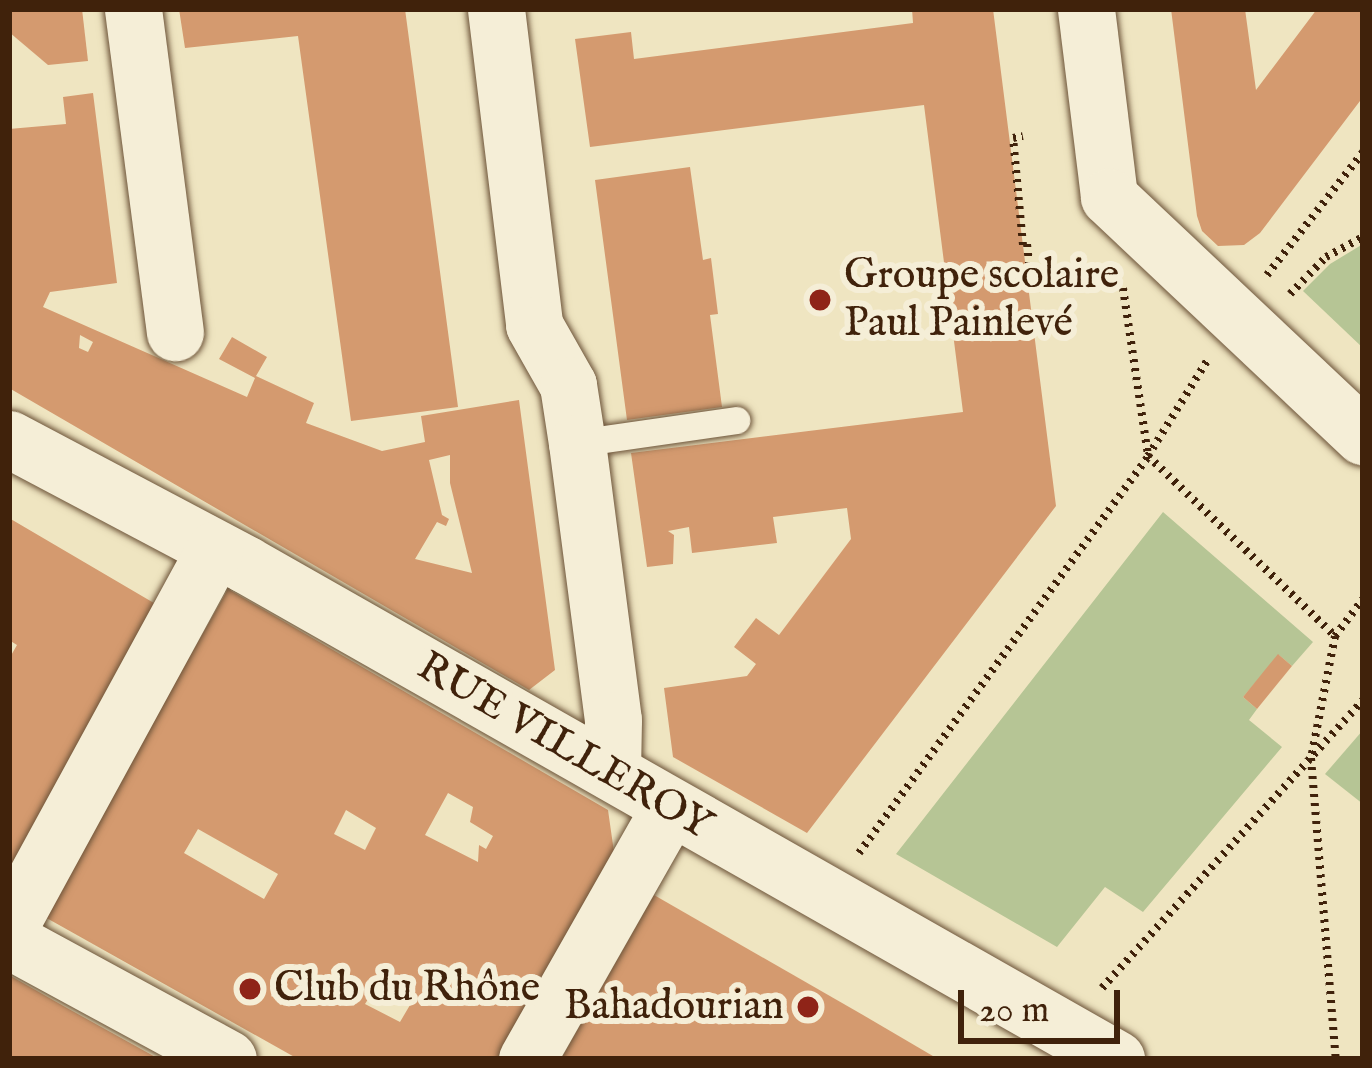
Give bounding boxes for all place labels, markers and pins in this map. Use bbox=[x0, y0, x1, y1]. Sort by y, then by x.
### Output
place label: Groupe scolaire Paul Painlevé bbox=[844, 251, 1119, 350]
marker: Groupe scolaire Paul Painlevé bbox=[807, 287, 833, 313]
place label: Club du Rhône bbox=[274, 964, 540, 1014]
marker: Club du Rhône bbox=[237, 976, 263, 1002]
place label: Bahadourian bbox=[564, 982, 784, 1032]
marker: Bahadourian bbox=[795, 994, 821, 1020]

